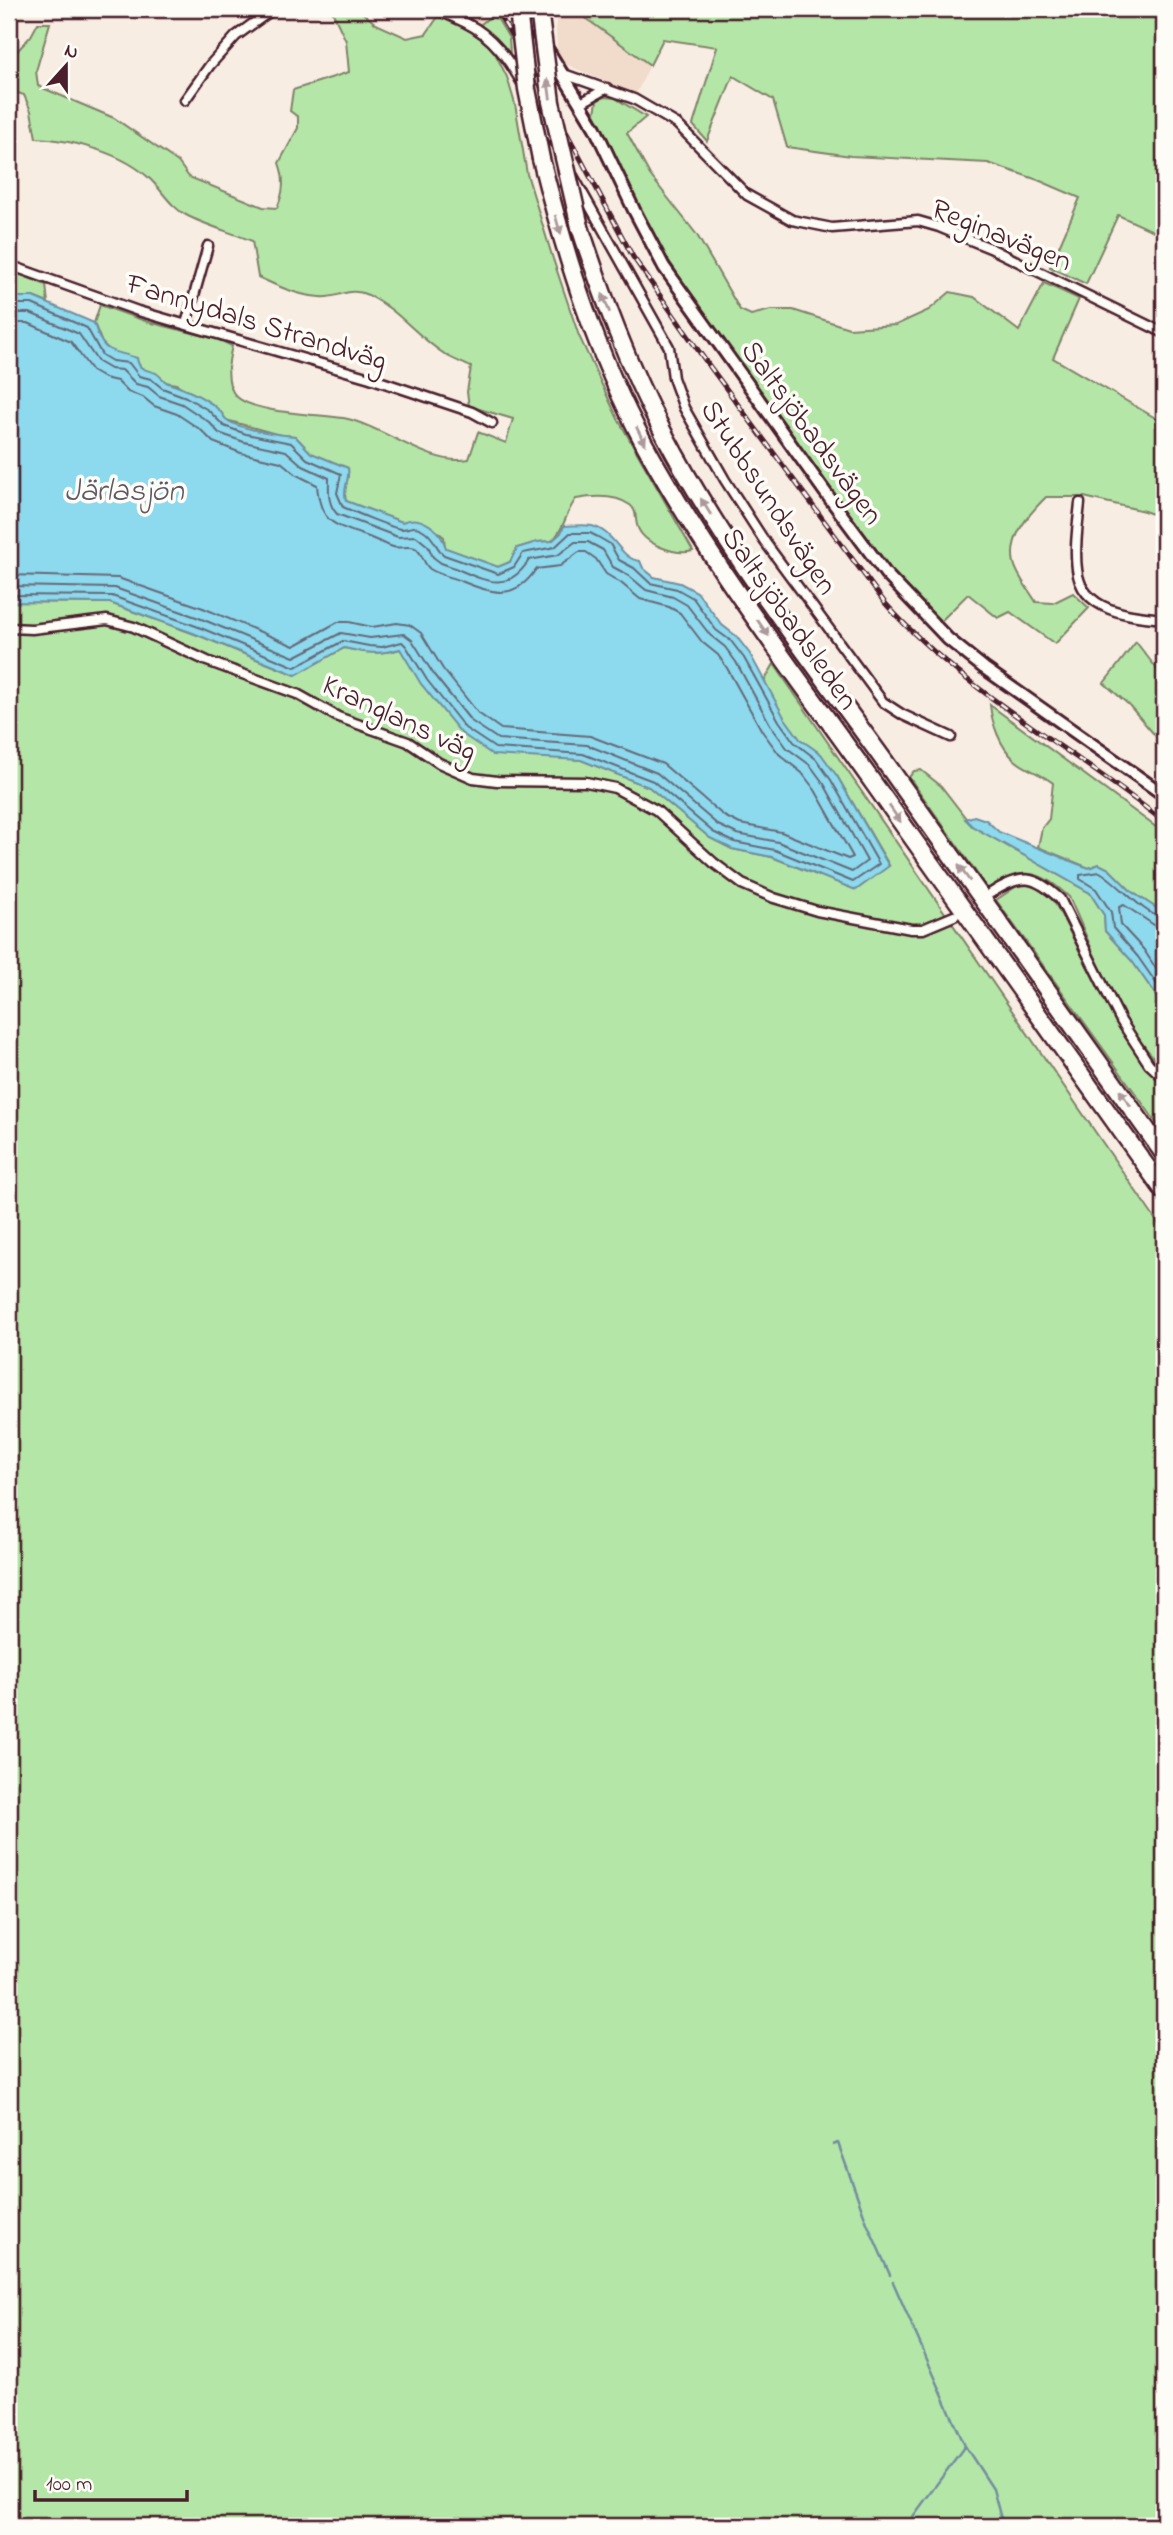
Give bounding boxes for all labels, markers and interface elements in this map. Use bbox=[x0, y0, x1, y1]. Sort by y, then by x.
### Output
north arrow bbox=[32, 32, 102, 102]
text: N bbox=[60, 38, 82, 67]
one-way arrow bbox=[543, 78, 554, 100]
street label: Reginavägen bbox=[924, 189, 1078, 285]
one-way arrow bbox=[553, 215, 563, 236]
street label: Fannydals Strandväg bbox=[119, 263, 392, 384]
one-way arrow bbox=[600, 293, 611, 314]
street label: Saltsjöbadsvägen bbox=[728, 332, 893, 535]
street label: Stubbsundsvägen bbox=[688, 392, 847, 605]
one-way arrow bbox=[636, 426, 647, 446]
water label: Järlasjön bbox=[64, 469, 185, 516]
one-way arrow bbox=[700, 497, 713, 516]
street label: Saltsjöbadsleden bbox=[709, 519, 868, 720]
one-way arrow bbox=[756, 619, 770, 637]
street label: Kranglans väg bbox=[314, 665, 483, 775]
one-way arrow bbox=[888, 805, 902, 823]
one-way arrow bbox=[958, 864, 972, 882]
one-way arrow bbox=[1118, 1089, 1132, 1107]
scale bar bbox=[35, 2458, 187, 2502]
text: 100 m bbox=[46, 2470, 92, 2500]

